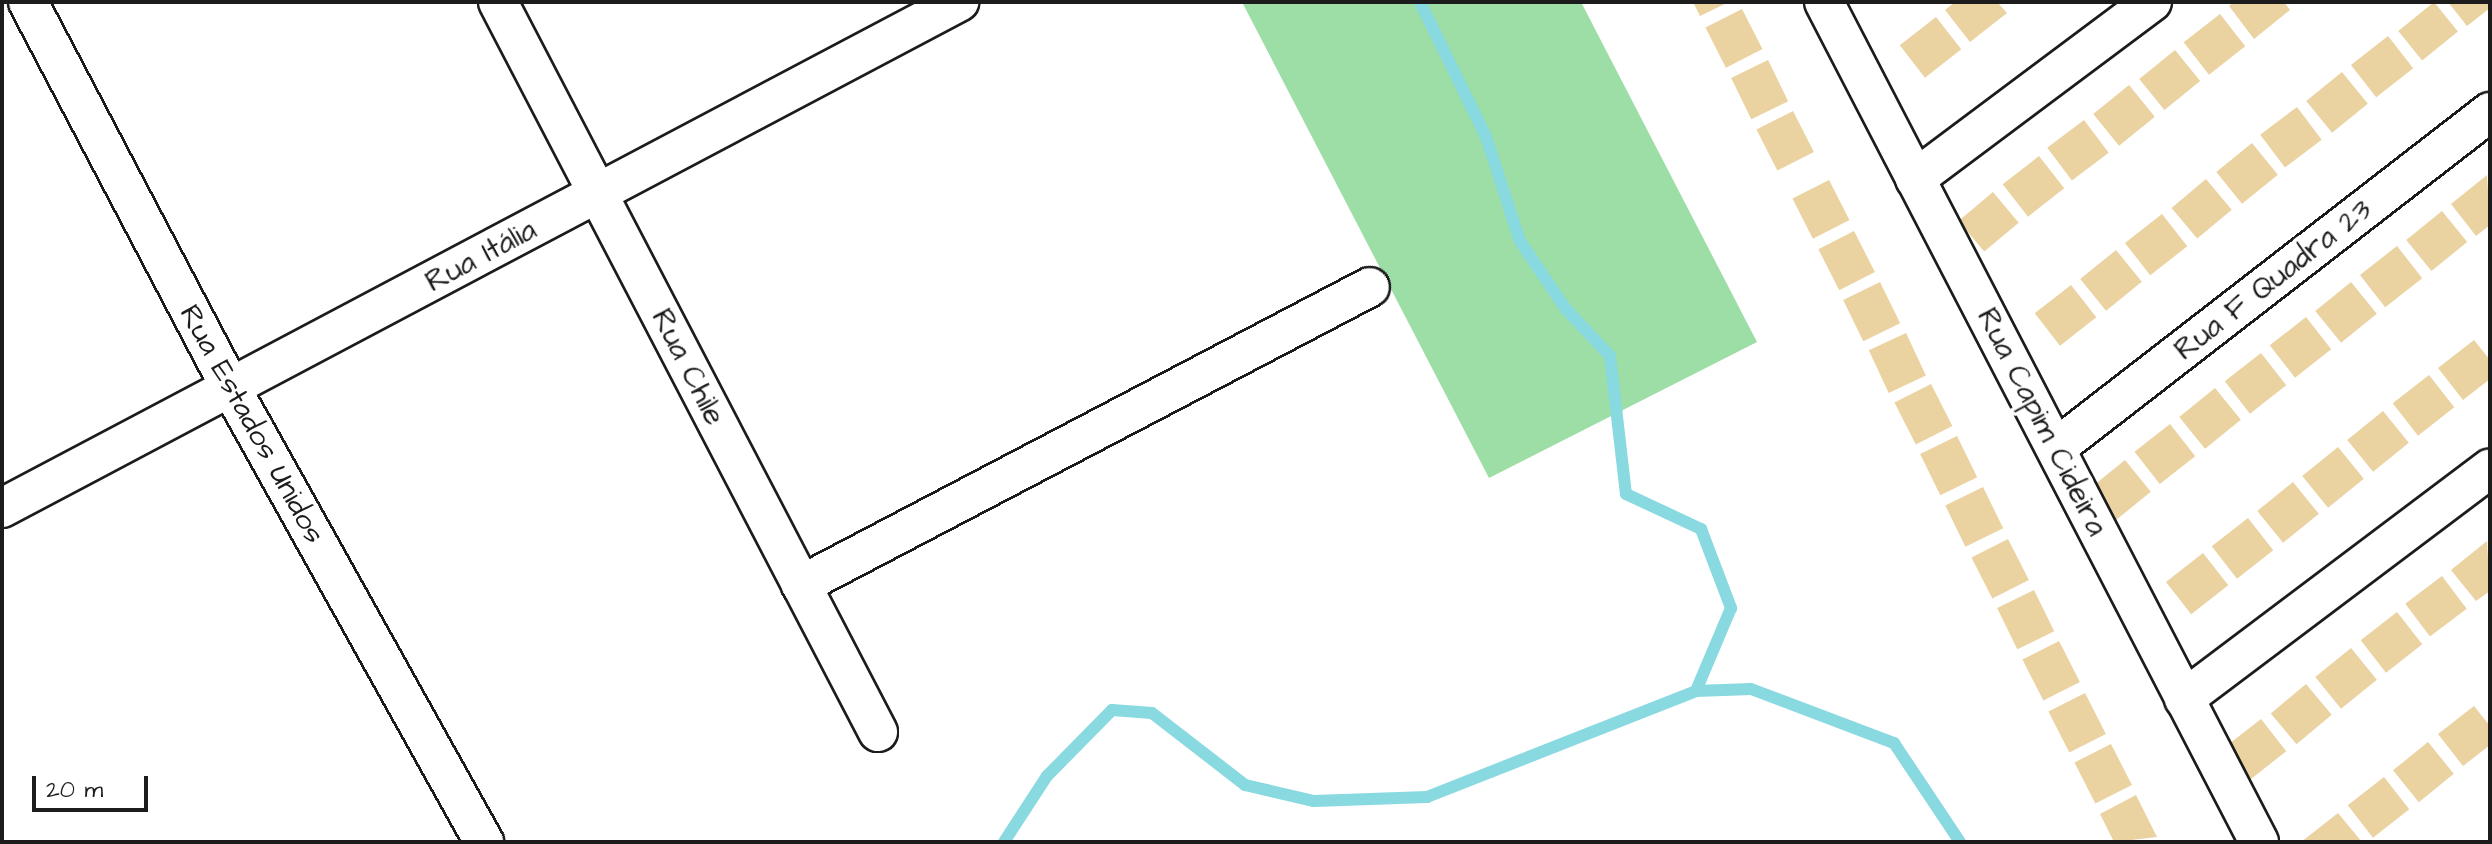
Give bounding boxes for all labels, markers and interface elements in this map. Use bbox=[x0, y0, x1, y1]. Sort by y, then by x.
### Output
street label: Rua F Quadra 23 bbox=[2167, 192, 2379, 368]
street label: Rua Itália bbox=[419, 212, 543, 300]
street label: Rua Estados Unidos bbox=[172, 298, 332, 550]
street label: Rua Capim Cideira bbox=[1969, 302, 2115, 542]
street label: Rua Chile bbox=[643, 303, 733, 431]
scale bar bbox=[36, 760, 152, 810]
text: 20 m bbox=[46, 773, 103, 807]

